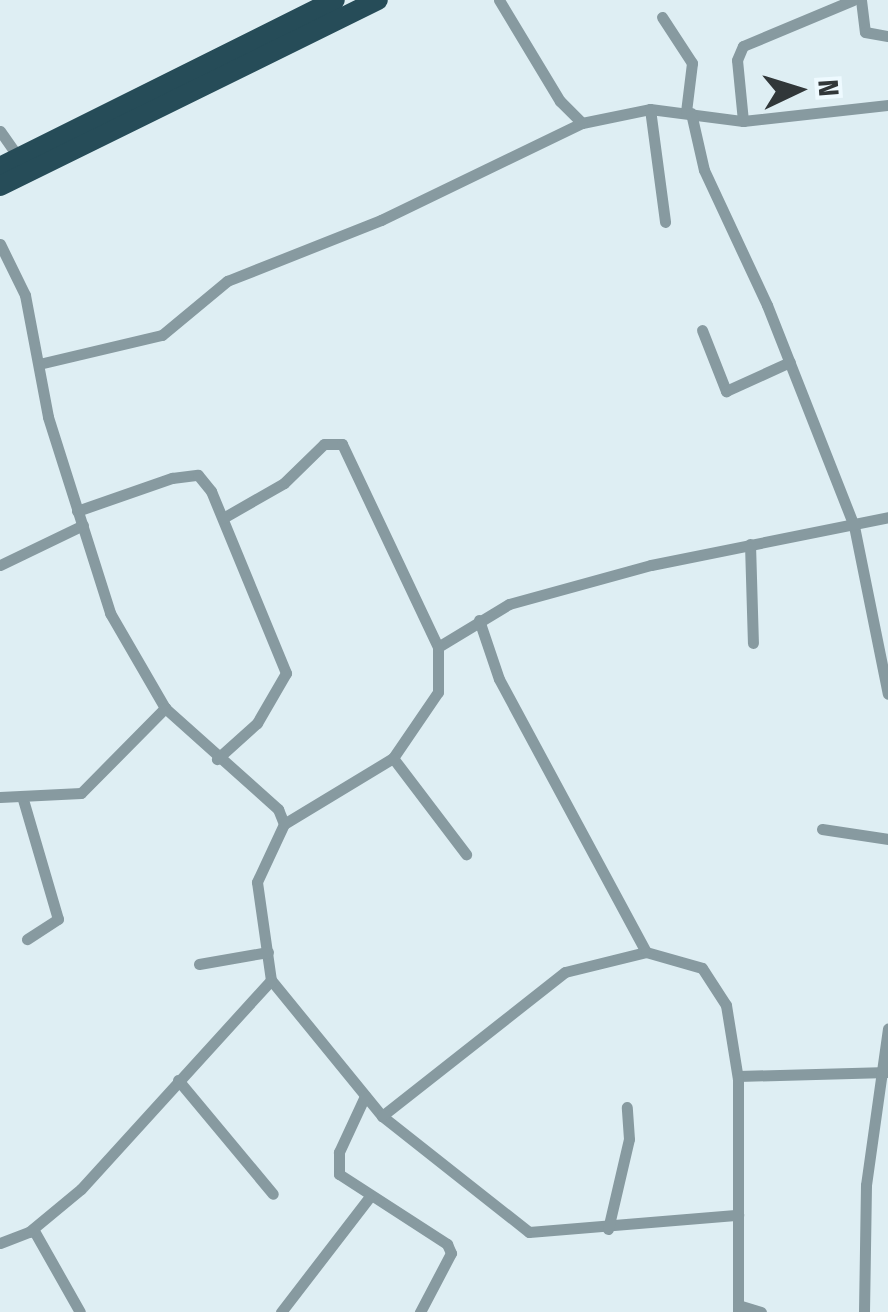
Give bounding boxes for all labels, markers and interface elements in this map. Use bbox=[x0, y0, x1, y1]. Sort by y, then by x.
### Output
north arrow bbox=[748, 40, 848, 140]
text: N bbox=[811, 78, 845, 97]

